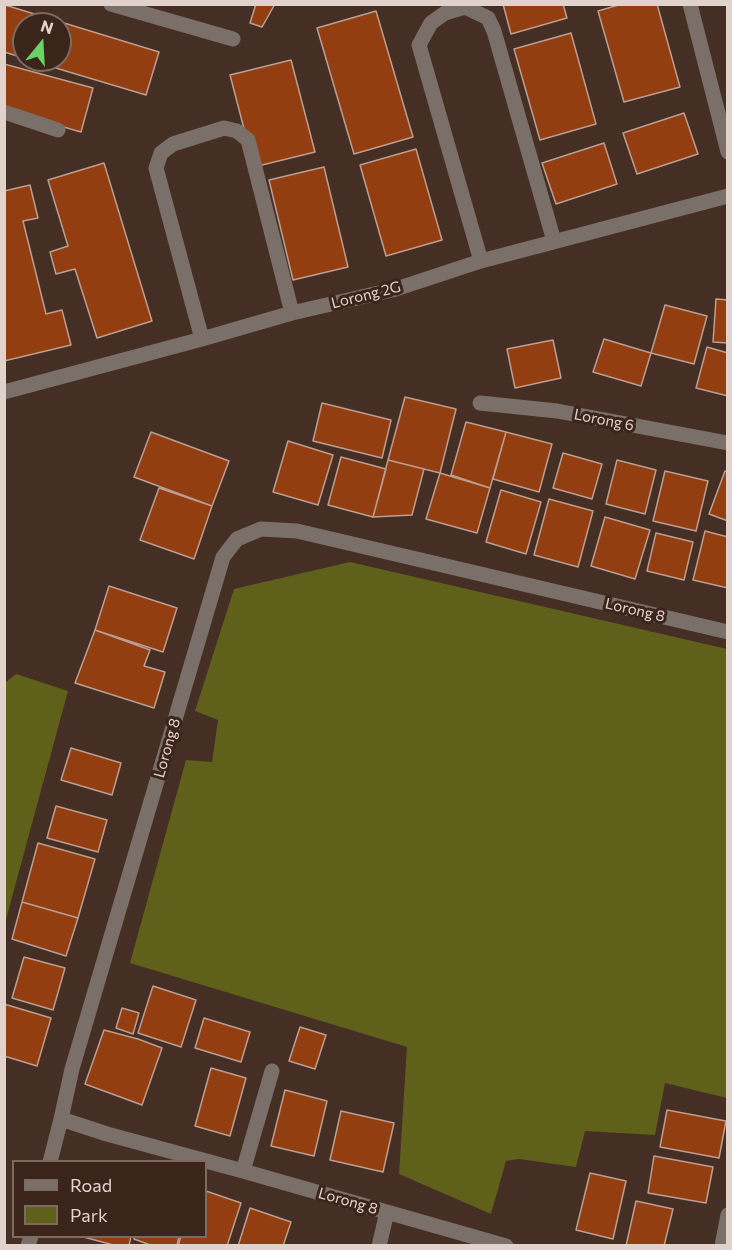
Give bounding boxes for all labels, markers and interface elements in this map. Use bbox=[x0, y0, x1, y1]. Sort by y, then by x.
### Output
north arrow bbox=[12, 12, 72, 72]
text: N bbox=[38, 15, 56, 37]
street label: Lorong 2G bbox=[329, 278, 403, 312]
street label: Lorong 6 bbox=[572, 405, 636, 435]
street label: Lorong 8 bbox=[603, 594, 667, 626]
street label: Lorong 8 bbox=[150, 716, 184, 780]
legend bbox=[12, 1160, 207, 1238]
text: Road bbox=[70, 1174, 112, 1196]
street label: Lorong 8 bbox=[316, 1184, 380, 1218]
text: Park bbox=[70, 1204, 108, 1226]

